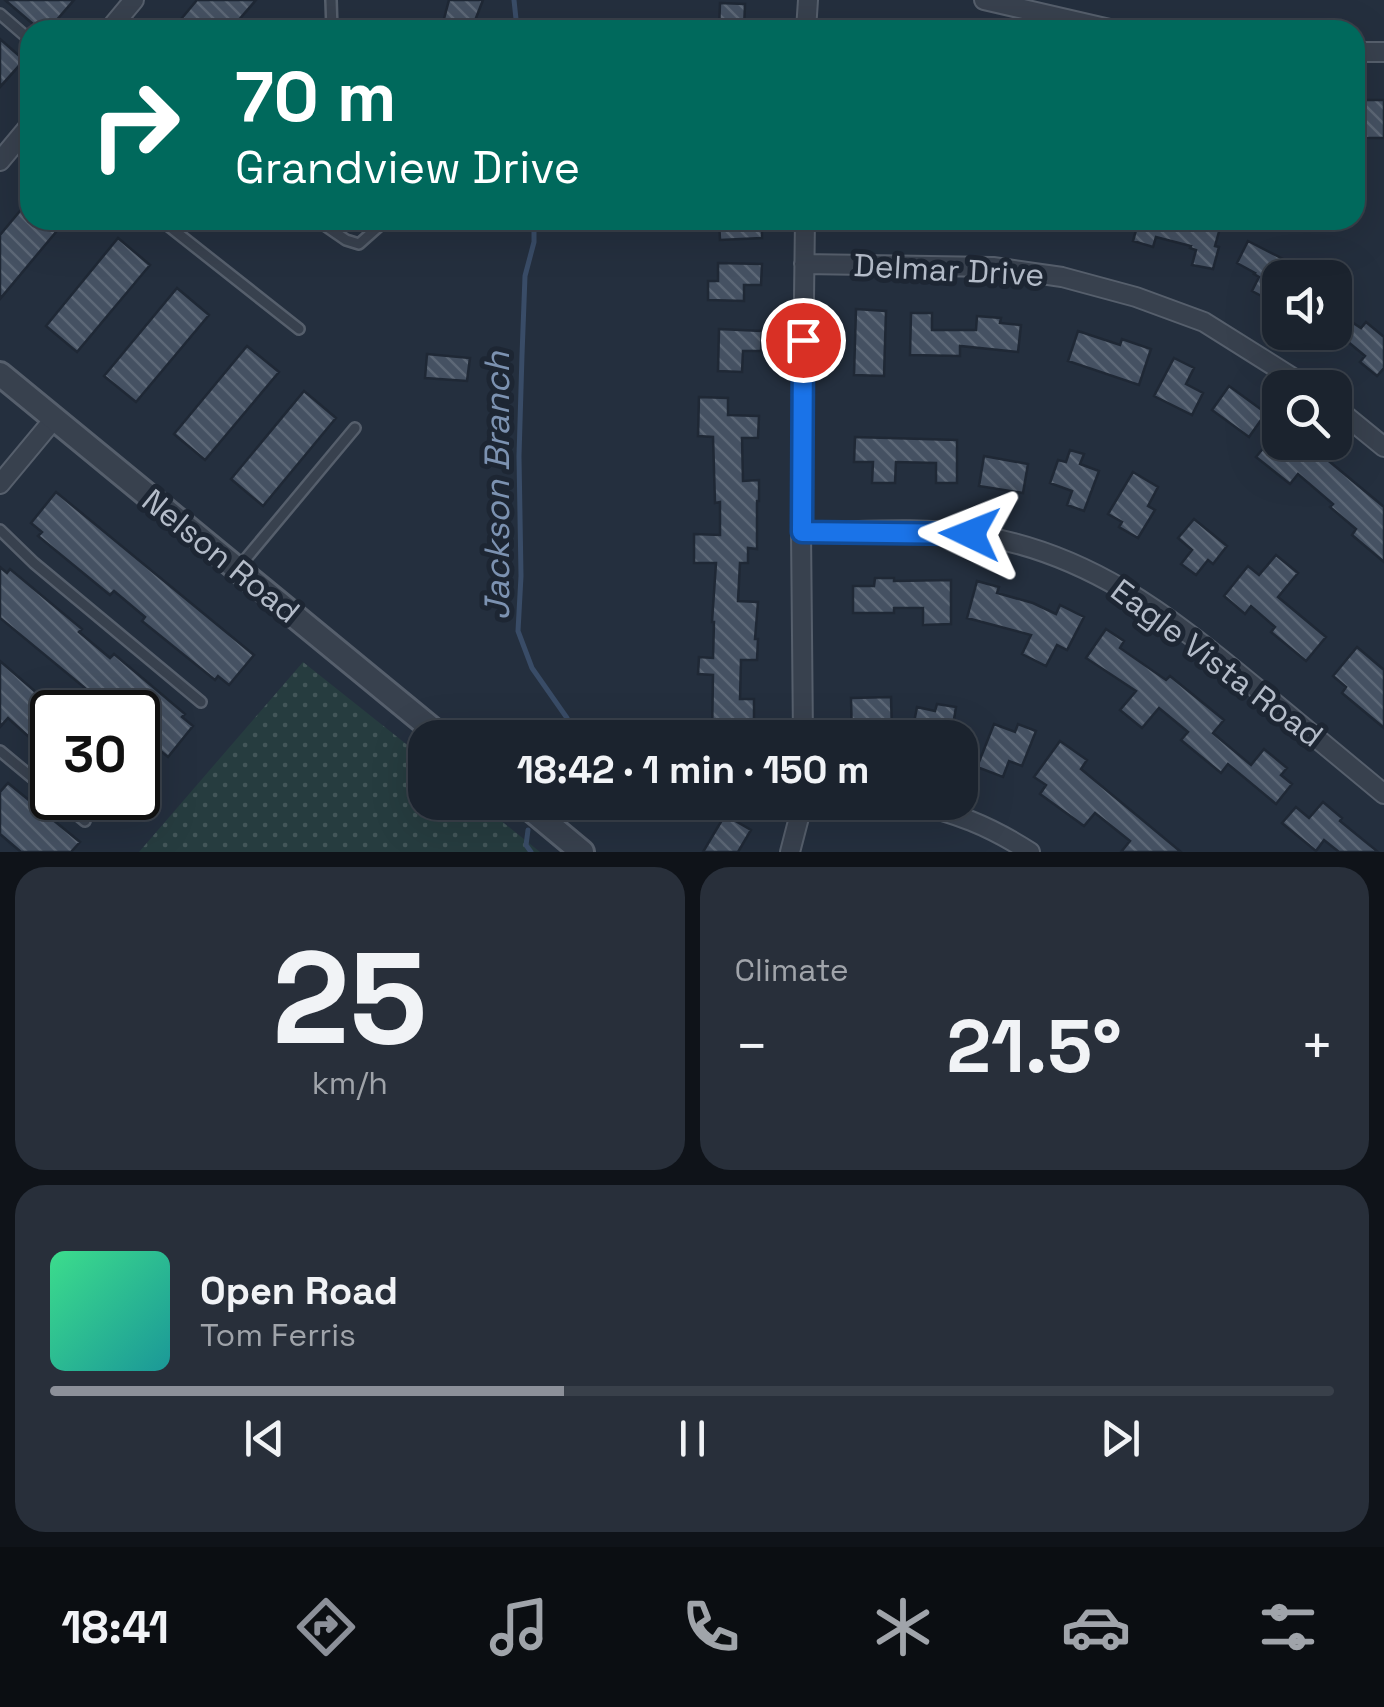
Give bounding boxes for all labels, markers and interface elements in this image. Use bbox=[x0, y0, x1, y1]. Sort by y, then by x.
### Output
text: 70 m bbox=[235, 52, 396, 141]
icon: right bbox=[70, 60, 200, 190]
text: Grandview Drive bbox=[235, 139, 580, 196]
street label: Delmar Drive bbox=[853, 245, 1045, 295]
map controls bbox=[1262, 260, 1352, 460]
button: sound bbox=[1262, 260, 1352, 350]
pin bbox=[761, 298, 846, 383]
icon: arrive bbox=[776, 313, 831, 368]
water label: Jackson Branch bbox=[475, 351, 519, 621]
button: search bbox=[1262, 370, 1352, 460]
street label: Nelson Road bbox=[134, 480, 308, 632]
position arrow bbox=[918, 482, 1022, 586]
street label: Eagle Vista Road bbox=[1103, 570, 1331, 756]
speed limit sign: 30 bbox=[30, 690, 160, 820]
text: 18:42 · 1 min · 150 m bbox=[517, 746, 869, 794]
text: 25 bbox=[272, 915, 427, 1081]
text: Climate bbox=[735, 950, 849, 990]
text: 21.5° bbox=[947, 998, 1122, 1094]
text: − bbox=[735, 1011, 769, 1081]
text: + bbox=[1300, 1011, 1334, 1081]
text: km/h bbox=[312, 1063, 388, 1103]
text: Open Road bbox=[200, 1267, 398, 1315]
text: Tom Ferris bbox=[200, 1315, 356, 1355]
icon: previous bbox=[237, 1411, 292, 1466]
icon: pause bbox=[665, 1411, 720, 1466]
icon: next bbox=[1093, 1411, 1148, 1466]
icon: directions bbox=[291, 1592, 361, 1662]
icon: music bbox=[484, 1592, 554, 1662]
icon: phone bbox=[676, 1592, 746, 1662]
icon: climate bbox=[868, 1592, 938, 1662]
icon: car bbox=[1061, 1592, 1131, 1662]
icon: filters bbox=[1253, 1592, 1323, 1662]
text: 18:41 bbox=[61, 1599, 169, 1656]

